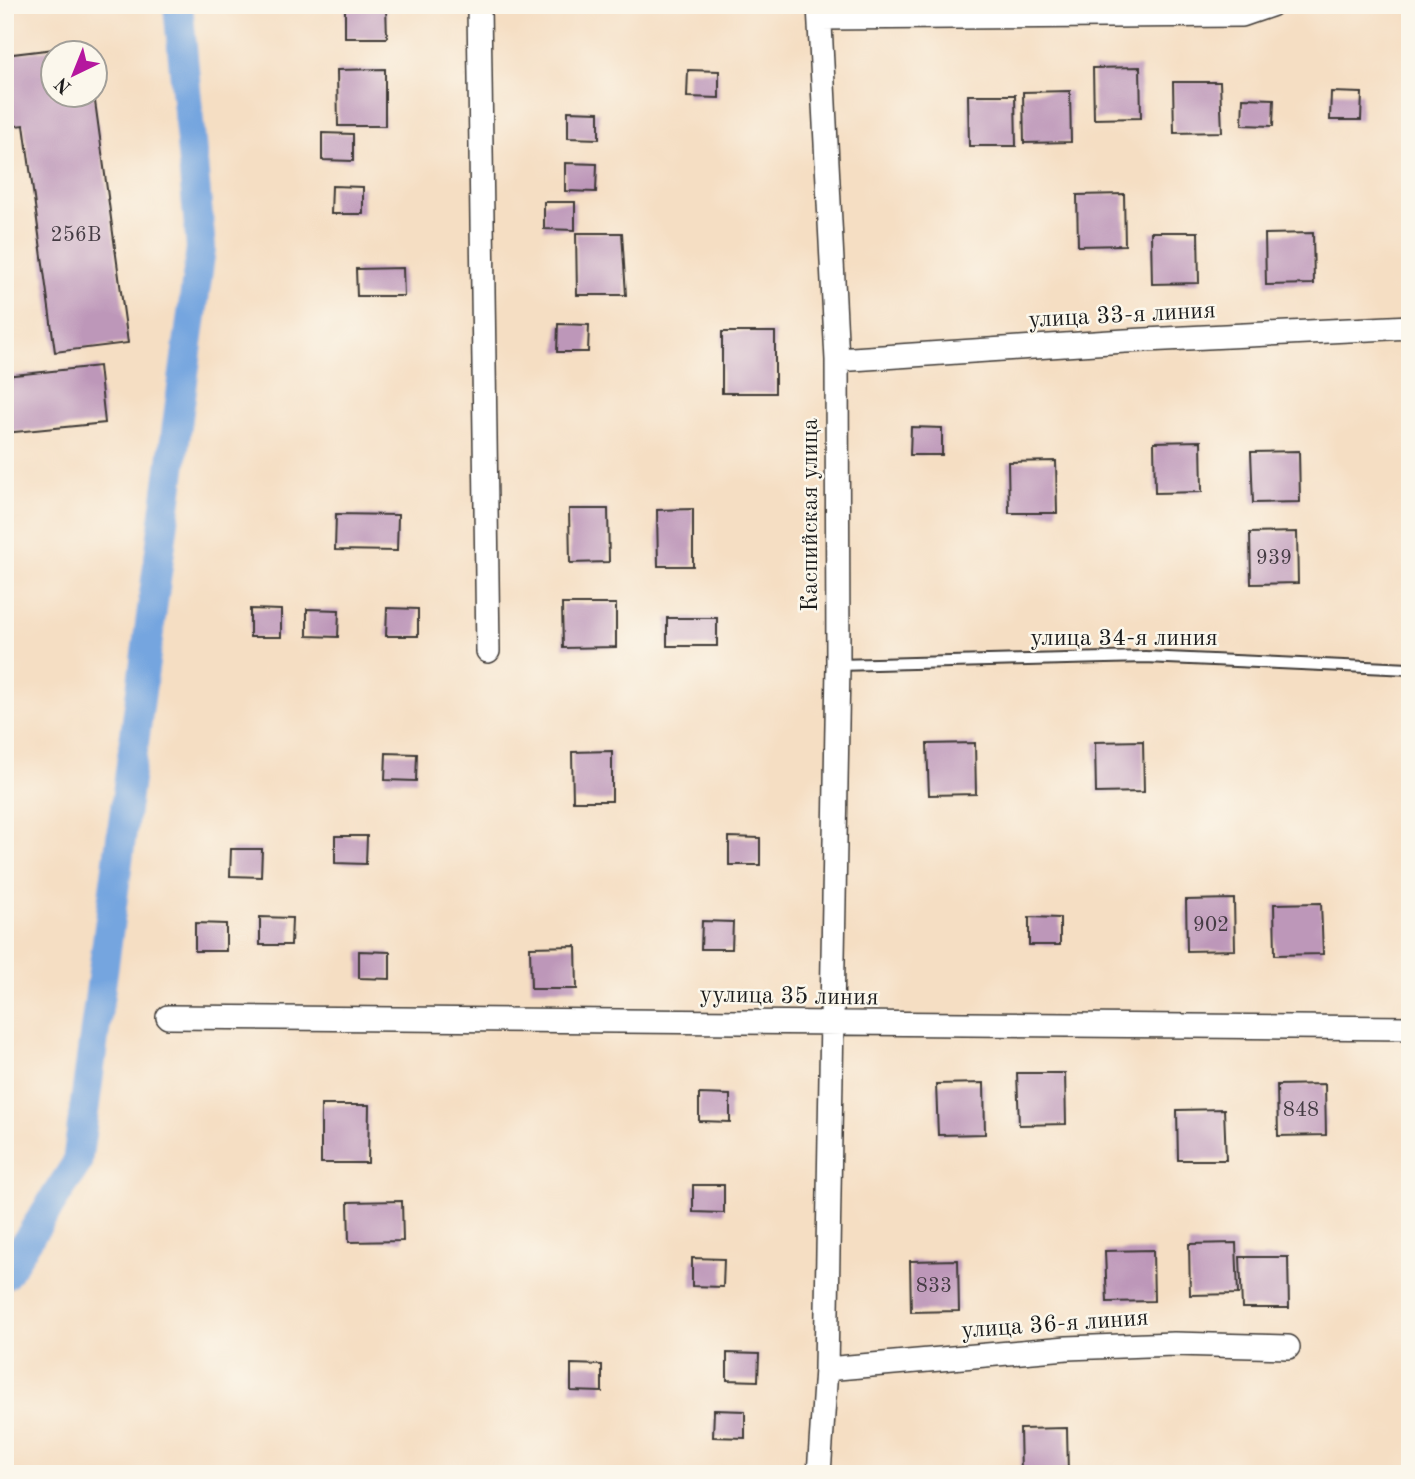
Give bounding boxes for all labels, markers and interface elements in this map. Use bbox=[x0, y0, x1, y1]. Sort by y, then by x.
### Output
north arrow bbox=[38, 38, 108, 108]
text: N bbox=[52, 72, 76, 97]
house number: 256В bbox=[50, 225, 102, 246]
street label: улица 33-я линия bbox=[1028, 299, 1216, 333]
street label: Каспийская улица bbox=[799, 418, 823, 612]
house number: 939 bbox=[1256, 548, 1292, 569]
street label: улица 34-я линия bbox=[1030, 627, 1218, 651]
house number: 902 bbox=[1193, 915, 1229, 936]
street label: уулица 35 линия bbox=[699, 983, 879, 1011]
house number: 848 bbox=[1283, 1100, 1319, 1121]
house number: 833 bbox=[916, 1276, 952, 1297]
street label: улица 36-я линия bbox=[961, 1306, 1149, 1344]

